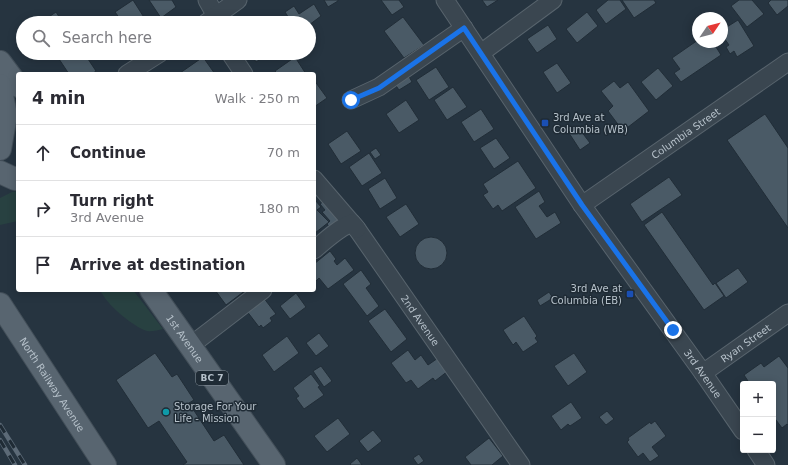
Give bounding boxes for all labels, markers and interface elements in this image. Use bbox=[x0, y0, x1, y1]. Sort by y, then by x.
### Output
north arrow bbox=[692, 12, 728, 48]
search box bbox=[16, 16, 316, 60]
icon: search bbox=[30, 27, 52, 49]
text: Search here bbox=[62, 29, 152, 47]
text: 4 min bbox=[32, 88, 85, 108]
text: Walk · 250 m bbox=[215, 91, 300, 106]
route start bbox=[342, 91, 360, 109]
street label: Columbia Street bbox=[649, 106, 722, 161]
place label: 3rd Ave at Columbia (WB) bbox=[553, 112, 628, 135]
marker: 3rd Ave at Columbia (WB) bbox=[540, 118, 550, 128]
icon: ahead bbox=[32, 142, 54, 164]
text: Continue bbox=[70, 144, 146, 162]
text: 70 m bbox=[267, 145, 300, 160]
text: Turn right bbox=[70, 192, 154, 210]
icon: right bbox=[32, 198, 54, 220]
text: 180 m bbox=[258, 201, 300, 216]
text: 3rd Avenue bbox=[70, 210, 144, 225]
icon: arrive bbox=[32, 254, 54, 276]
text: Arrive at destination bbox=[70, 256, 245, 274]
place label: 3rd Ave at Columbia (EB) bbox=[551, 283, 622, 306]
marker: 3rd Ave at Columbia (EB) bbox=[625, 289, 635, 299]
street label: 2nd Avenue bbox=[398, 293, 441, 348]
street label: 1st Avenue bbox=[164, 313, 205, 365]
route end bbox=[664, 321, 682, 339]
street label: Ryan Street bbox=[719, 322, 773, 365]
street label: North Railway Avenue bbox=[17, 336, 87, 434]
street label: 3rd Avenue bbox=[682, 347, 724, 400]
road number: BC 7 bbox=[196, 371, 228, 385]
map controls bbox=[740, 381, 776, 453]
button: + bbox=[740, 381, 776, 417]
place label: Storage For Your Life - Mission bbox=[174, 401, 257, 424]
marker: Storage For Your Life - Mission bbox=[161, 407, 171, 417]
button: − bbox=[740, 417, 776, 453]

